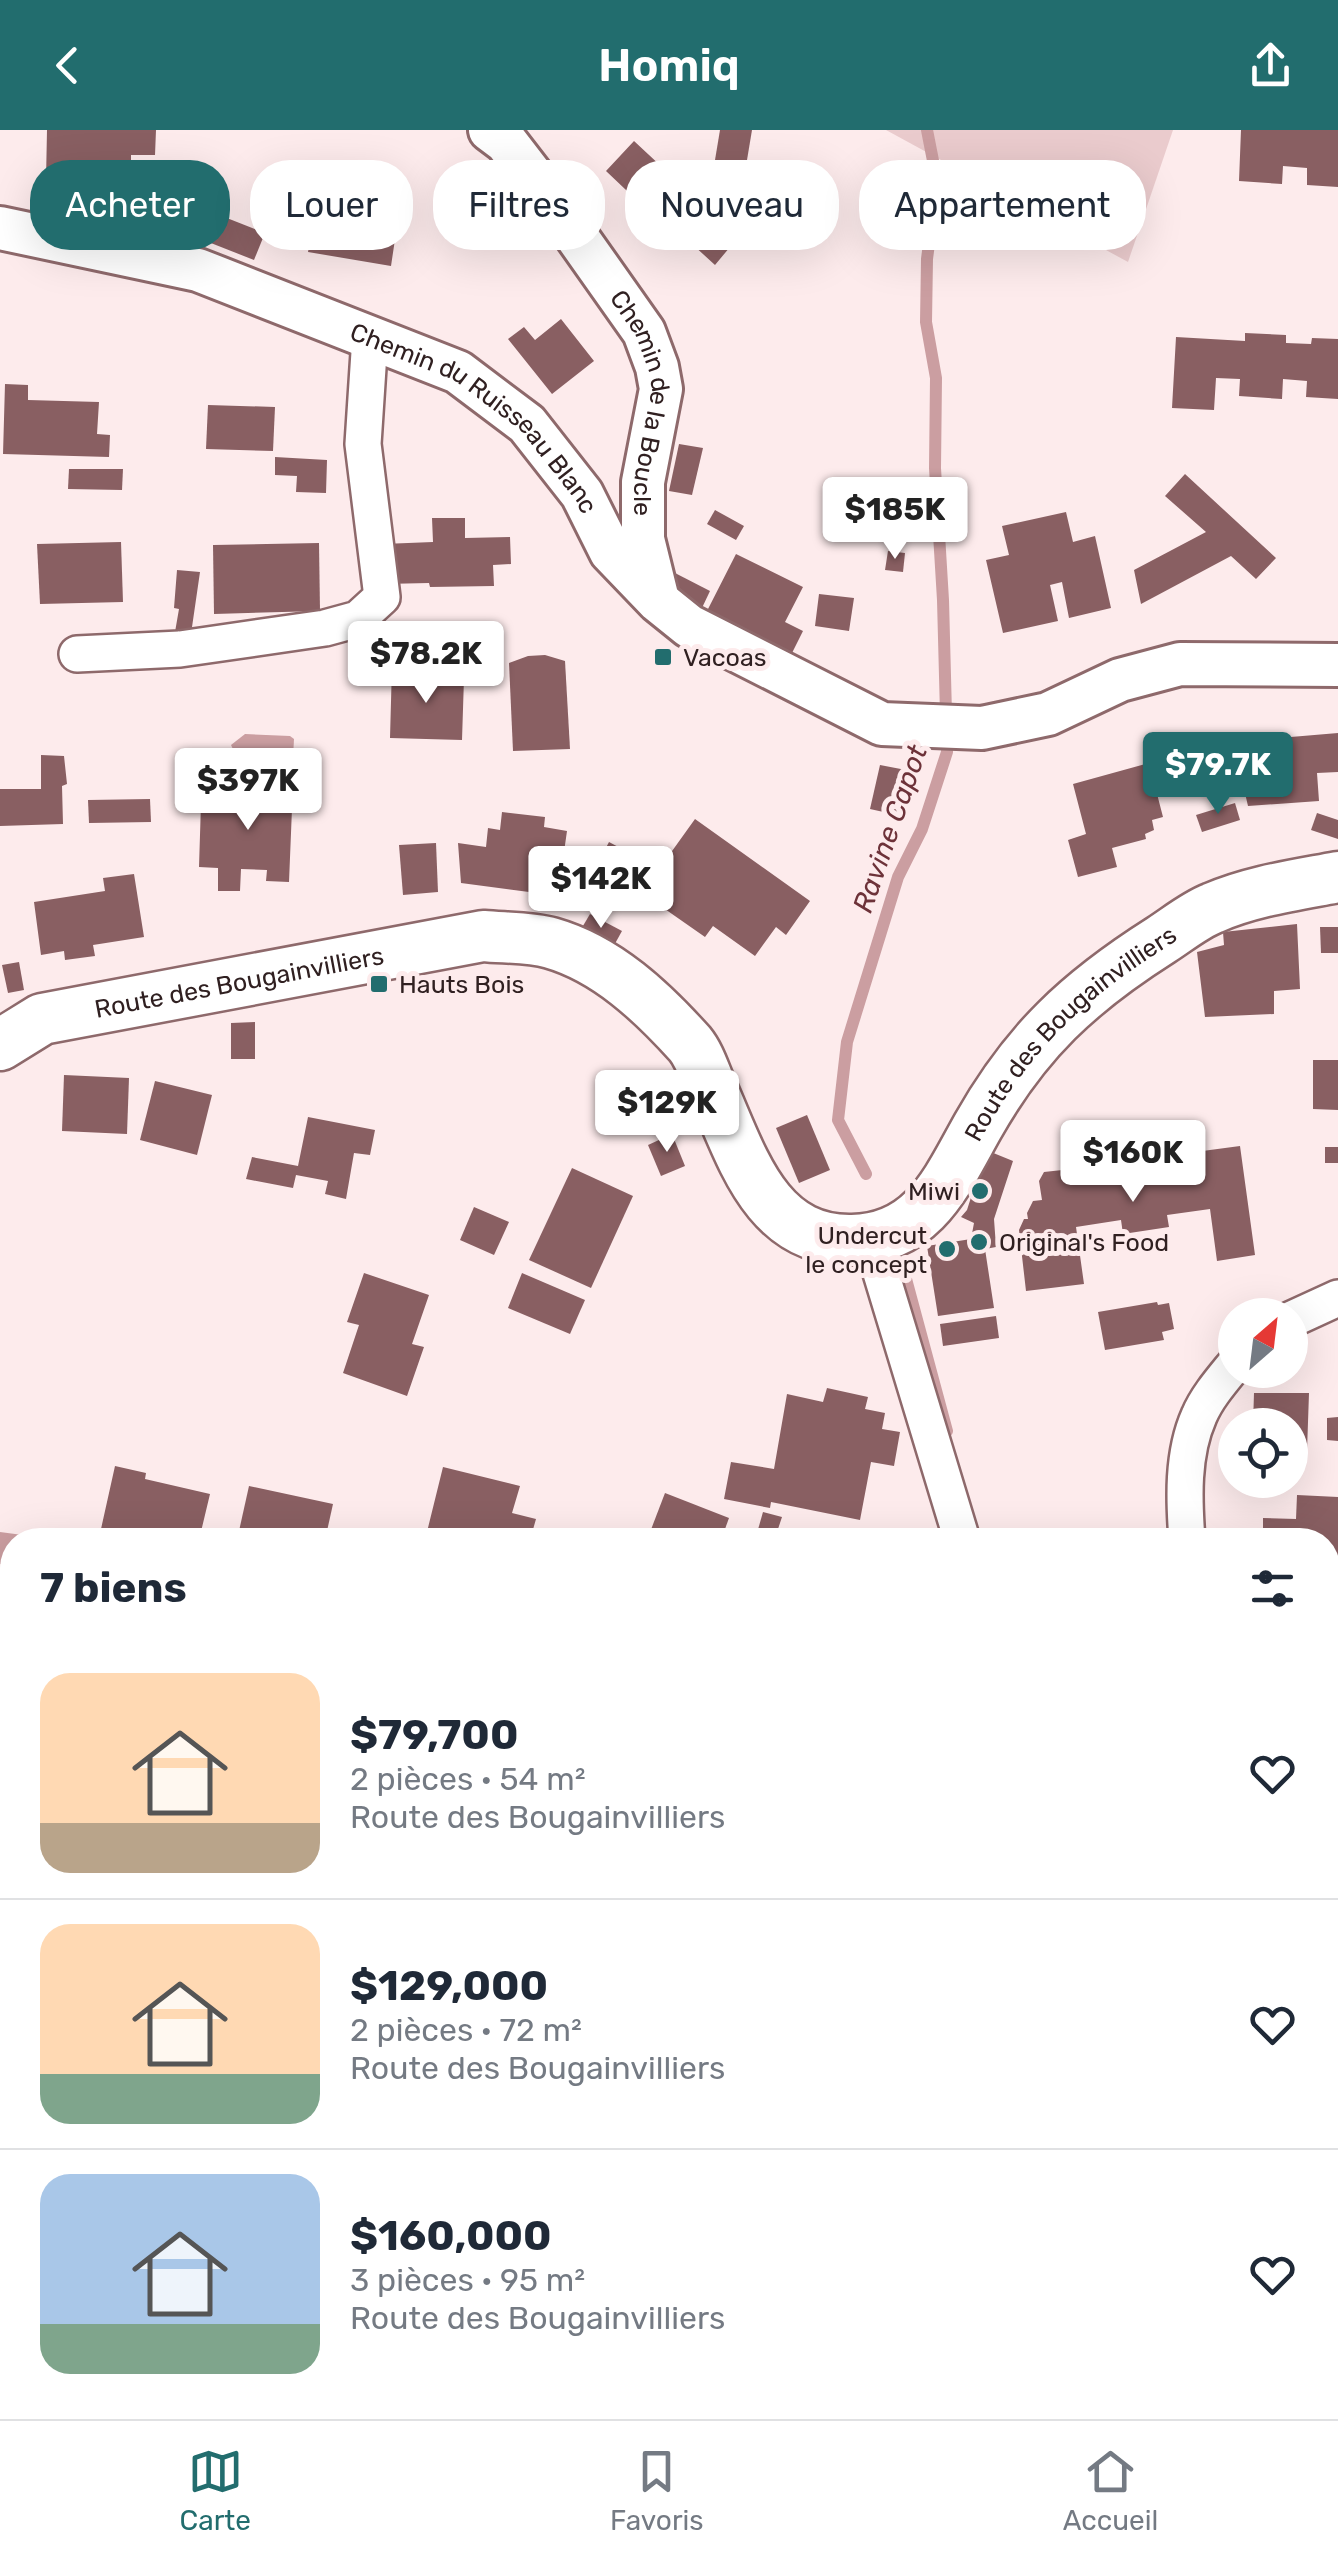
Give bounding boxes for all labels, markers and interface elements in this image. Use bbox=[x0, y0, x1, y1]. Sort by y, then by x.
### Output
icon: back bbox=[40, 38, 95, 93]
icon: share bbox=[1243, 38, 1298, 93]
text: Homiq bbox=[598, 39, 740, 92]
chip: Acheter bbox=[30, 160, 230, 250]
chip: Louer bbox=[250, 160, 413, 250]
chip: Filtres bbox=[433, 160, 605, 250]
chip: Nouveau bbox=[625, 160, 839, 250]
chip: Appartement bbox=[859, 160, 1146, 250]
street label: Chemin de la Boucle bbox=[604, 284, 676, 516]
street label: Chemin du Ruisseau Blanc bbox=[346, 317, 604, 518]
pin: $185K bbox=[825, 477, 965, 562]
text: $185K bbox=[845, 490, 945, 528]
pin: $78.2K bbox=[345, 621, 507, 706]
text: $78.2K bbox=[370, 634, 482, 672]
place label: Vacoas bbox=[683, 643, 766, 672]
marker: Vacoas bbox=[652, 646, 674, 668]
pin: $79.7K bbox=[1137, 732, 1299, 817]
water label: Ravine Capot bbox=[846, 740, 934, 917]
text: $79.7K bbox=[1165, 745, 1271, 783]
pin: $397K bbox=[178, 748, 318, 833]
text: $397K bbox=[197, 761, 299, 799]
pin: $142K bbox=[531, 846, 671, 931]
text: $142K bbox=[550, 859, 652, 897]
street label: Route des Bougainvilliers bbox=[958, 920, 1182, 1146]
street label: Route des Bougainvilliers bbox=[92, 940, 386, 1023]
place label: Hauts Bois bbox=[399, 970, 524, 999]
marker: Hauts Bois bbox=[368, 973, 390, 995]
pin: $129K bbox=[597, 1070, 737, 1155]
text: $129K bbox=[617, 1083, 717, 1121]
pin: $160K bbox=[1063, 1120, 1203, 1205]
text: $160K bbox=[1082, 1133, 1184, 1171]
place label: Miwi bbox=[908, 1177, 960, 1206]
marker: Miwi bbox=[969, 1180, 991, 1202]
place label: Undercut le concept bbox=[805, 1221, 927, 1279]
place label: Original's Food bbox=[999, 1228, 1169, 1257]
marker: Original's Food bbox=[968, 1231, 990, 1253]
marker: Undercut le concept bbox=[936, 1238, 958, 1260]
north arrow bbox=[1218, 1298, 1308, 1388]
map controls bbox=[1218, 1298, 1308, 1498]
button: locate bbox=[1218, 1408, 1308, 1498]
icon: filters bbox=[1245, 1561, 1300, 1616]
text: 7 biens bbox=[40, 1563, 187, 1613]
text: $79,700 bbox=[350, 1710, 518, 1760]
icon: home bbox=[120, 1713, 240, 1833]
icon: heart bbox=[1245, 1746, 1300, 1801]
text: 2 pièces · 54 m² bbox=[350, 1760, 586, 1798]
text: Route des Bougainvilliers bbox=[350, 1798, 725, 1836]
text: $129,000 bbox=[350, 1961, 548, 2011]
icon: home bbox=[120, 1964, 240, 2084]
icon: heart bbox=[1245, 1997, 1300, 2052]
text: 2 pièces · 72 m² bbox=[350, 2011, 582, 2049]
text: Route des Bougainvilliers bbox=[350, 2049, 725, 2087]
text: $160,000 bbox=[350, 2211, 552, 2261]
icon: home bbox=[120, 2214, 240, 2334]
icon: heart bbox=[1245, 2247, 1300, 2302]
text: 3 pièces · 95 m² bbox=[350, 2261, 585, 2299]
text: Route des Bougainvilliers bbox=[350, 2299, 725, 2337]
tab: Carte bbox=[180, 2444, 251, 2537]
tab: Favoris bbox=[610, 2444, 704, 2537]
tab: Accueil bbox=[1063, 2444, 1158, 2537]

